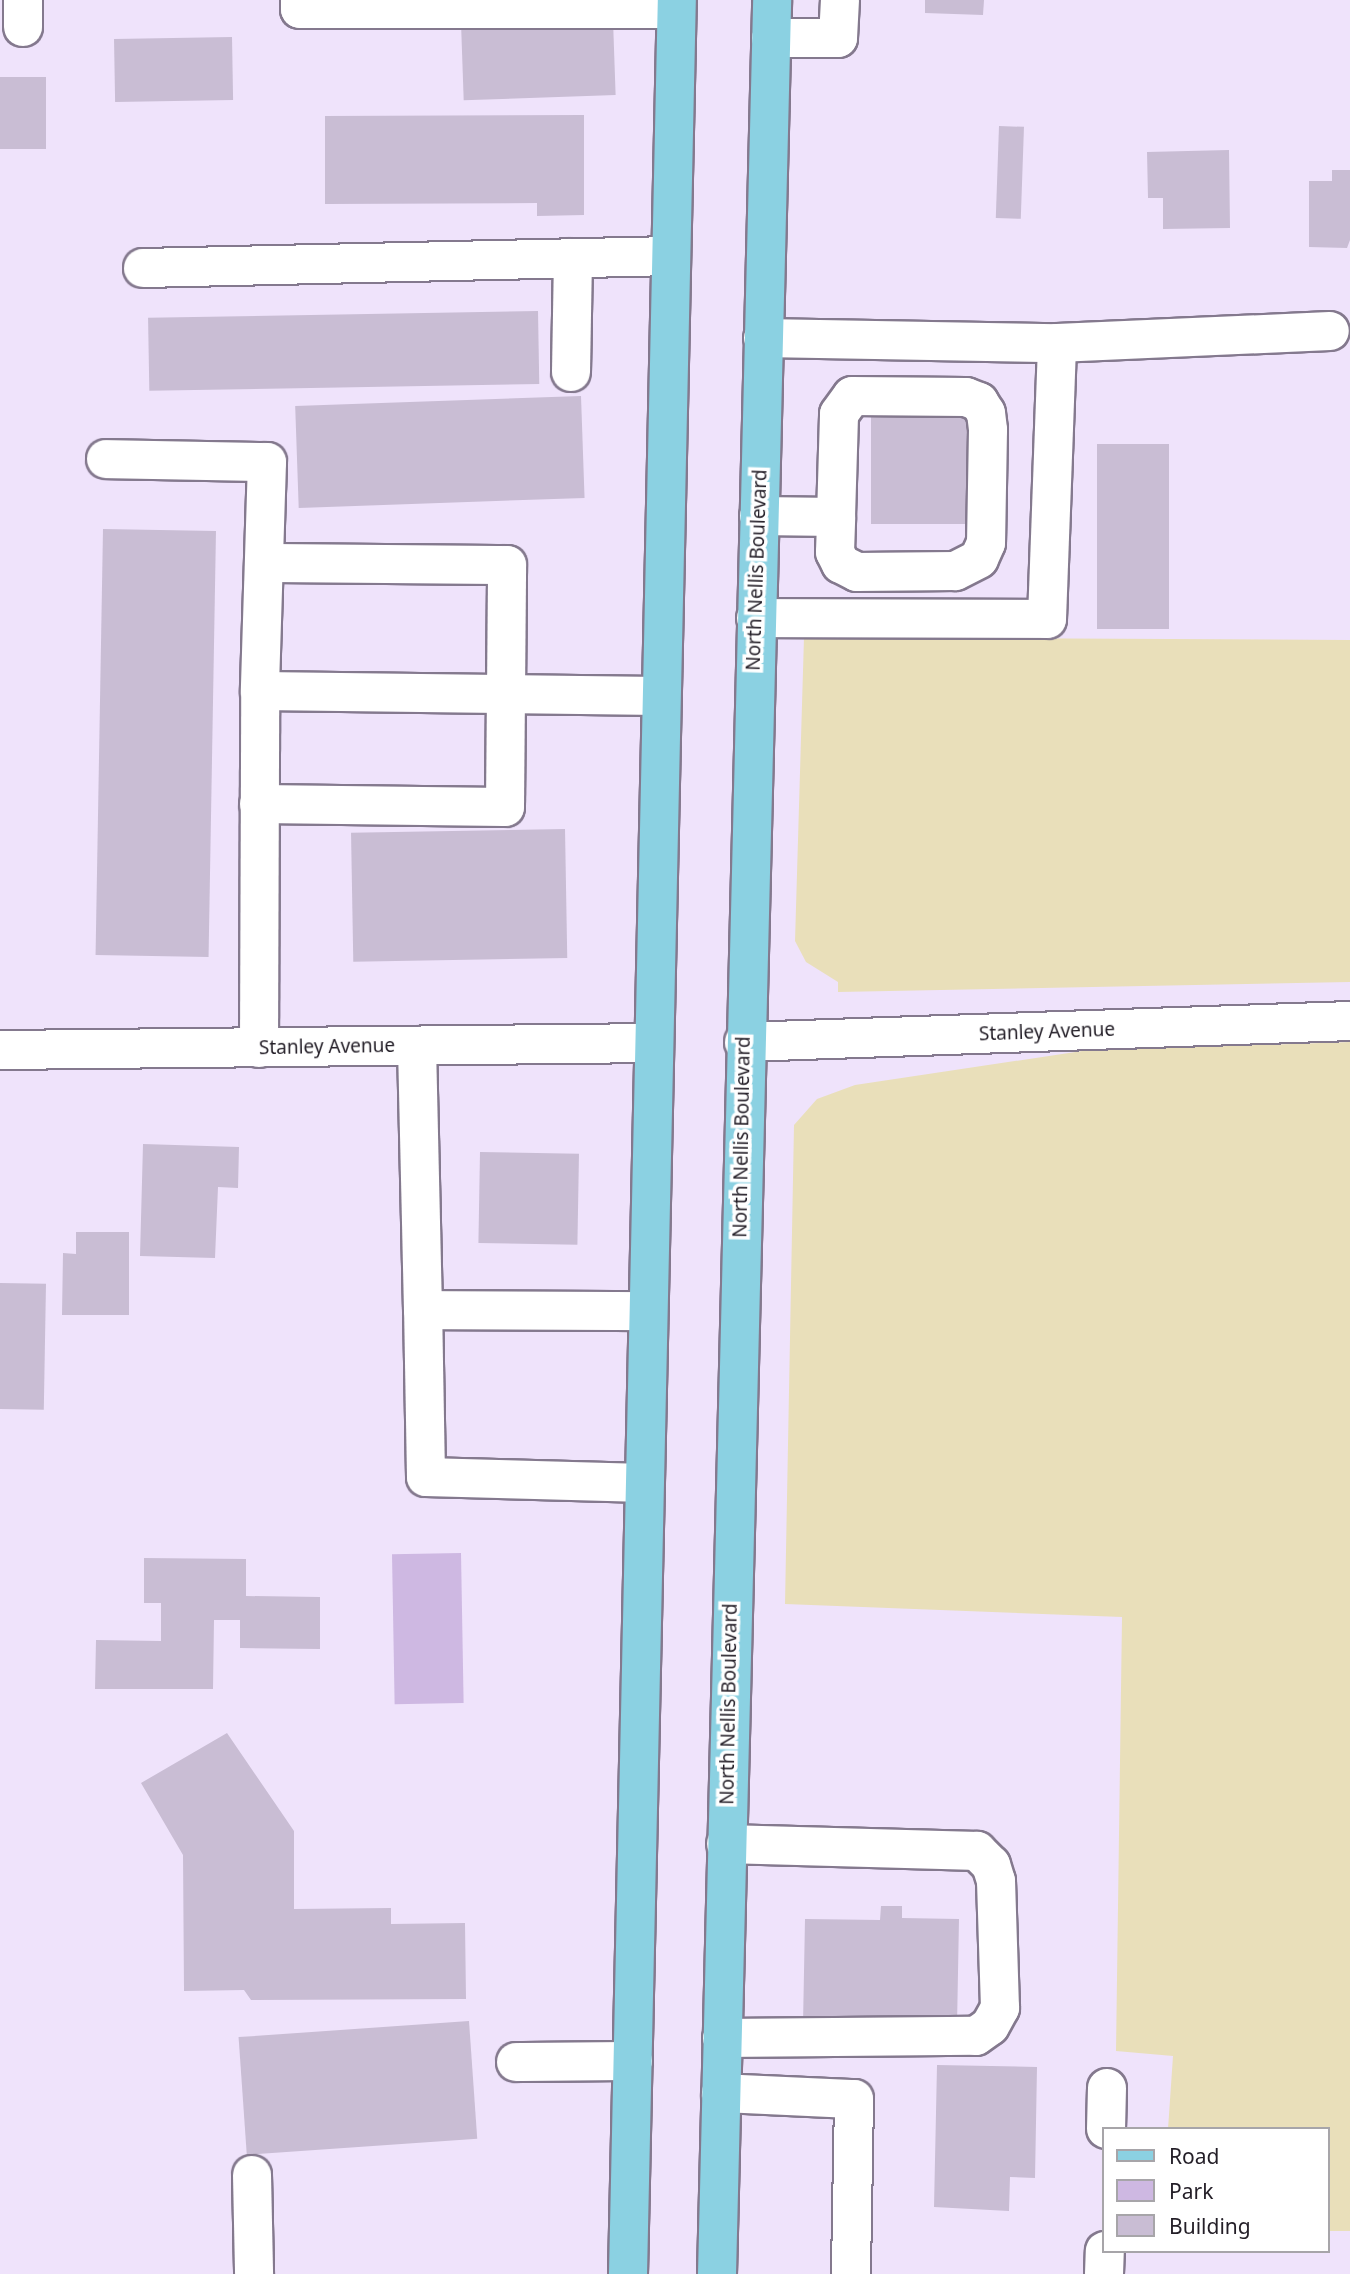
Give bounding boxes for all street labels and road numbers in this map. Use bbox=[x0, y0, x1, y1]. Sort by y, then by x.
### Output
street label: North Nellis Boulevard bbox=[742, 469, 772, 671]
street label: Stanley Avenue bbox=[979, 1018, 1115, 1046]
street label: Stanley Avenue bbox=[259, 1034, 395, 1060]
street label: North Nellis Boulevard bbox=[729, 1036, 755, 1238]
street label: North Nellis Boulevard bbox=[716, 1603, 742, 1805]

